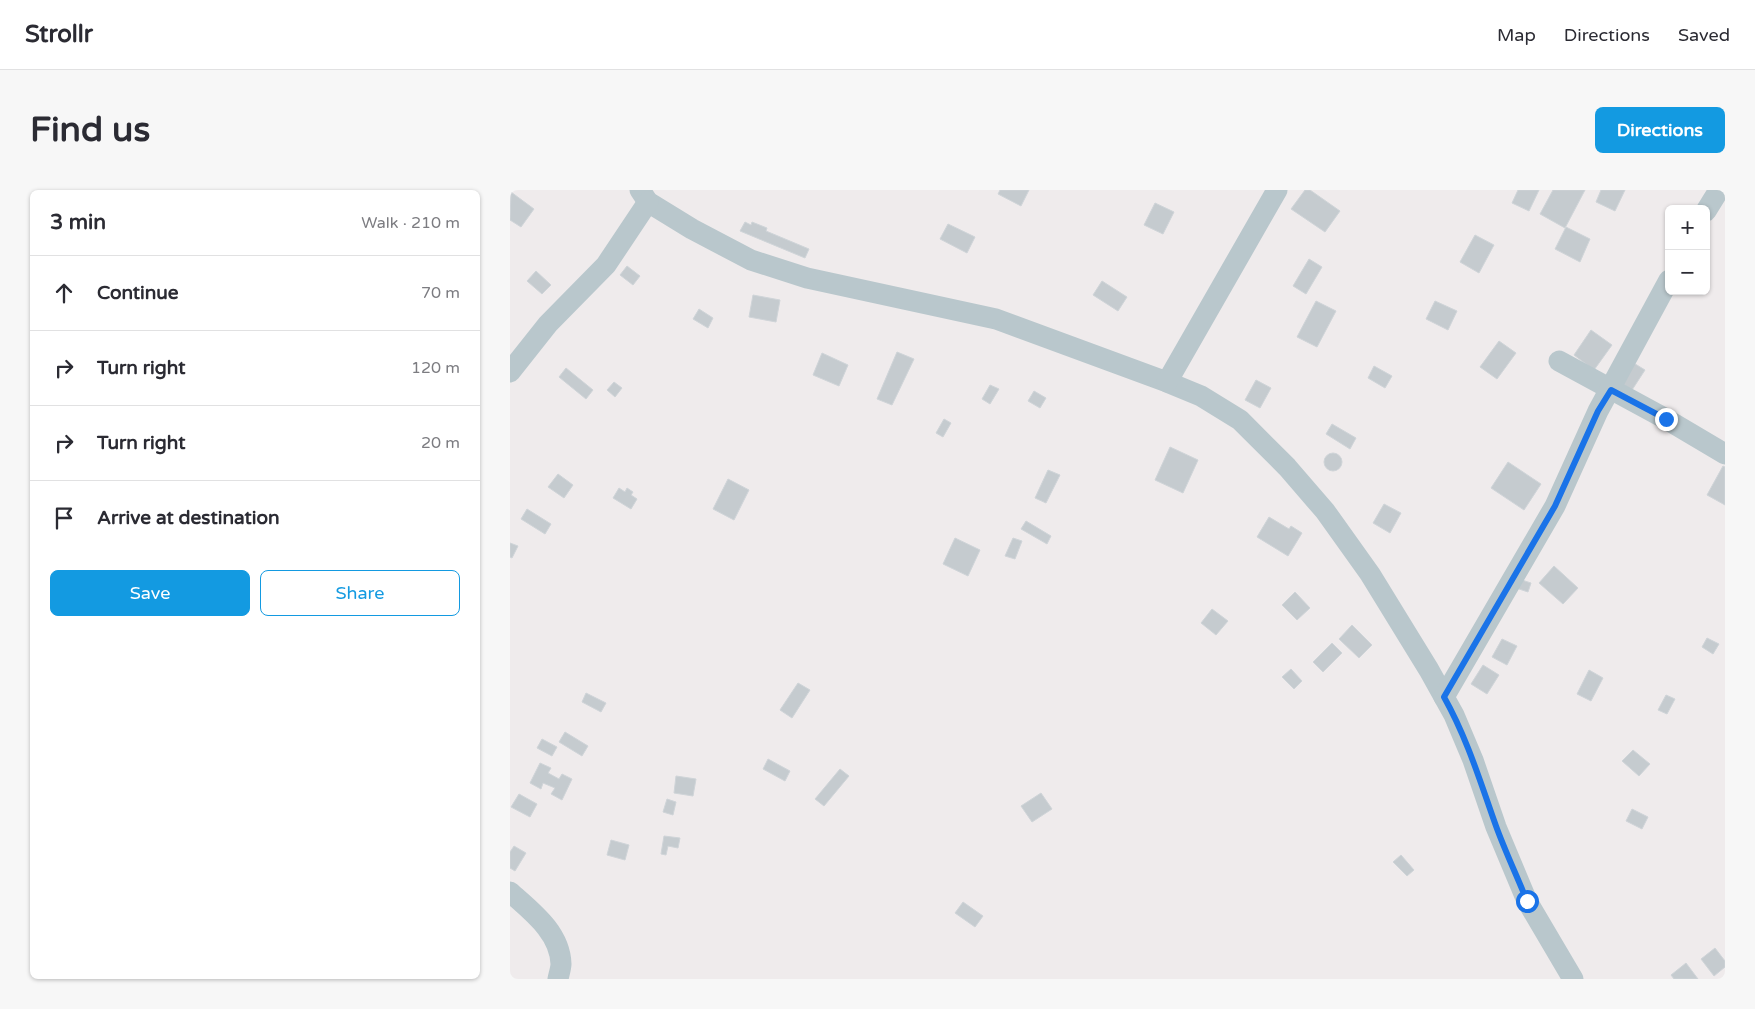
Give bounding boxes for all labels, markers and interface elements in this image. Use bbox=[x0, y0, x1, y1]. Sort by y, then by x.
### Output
text: Strollr bbox=[25, 20, 93, 49]
text: Map bbox=[1497, 24, 1536, 46]
text: Directions bbox=[1564, 24, 1650, 46]
text: Saved bbox=[1678, 24, 1730, 46]
button: Directions bbox=[1595, 107, 1725, 153]
text: Find us bbox=[30, 109, 150, 151]
map controls bbox=[1665, 205, 1710, 295]
button: + bbox=[1665, 205, 1710, 250]
text: 3 min bbox=[50, 210, 106, 235]
text: Walk · 210 m bbox=[361, 213, 460, 233]
button: − bbox=[1665, 250, 1710, 295]
icon: ahead bbox=[50, 279, 78, 307]
text: Continue bbox=[97, 282, 179, 304]
text: 70 m bbox=[421, 283, 460, 303]
icon: right bbox=[50, 354, 78, 382]
text: Turn right bbox=[97, 357, 185, 379]
text: 120 m bbox=[411, 358, 460, 378]
route end bbox=[1655, 408, 1678, 431]
icon: right bbox=[50, 429, 78, 457]
text: Turn right bbox=[97, 432, 185, 454]
text: 20 m bbox=[421, 433, 460, 453]
icon: arrive bbox=[50, 504, 78, 532]
text: Arrive at destination bbox=[97, 507, 280, 529]
button: Save bbox=[50, 570, 250, 616]
button: Share bbox=[260, 570, 460, 616]
route start bbox=[1516, 890, 1539, 913]

